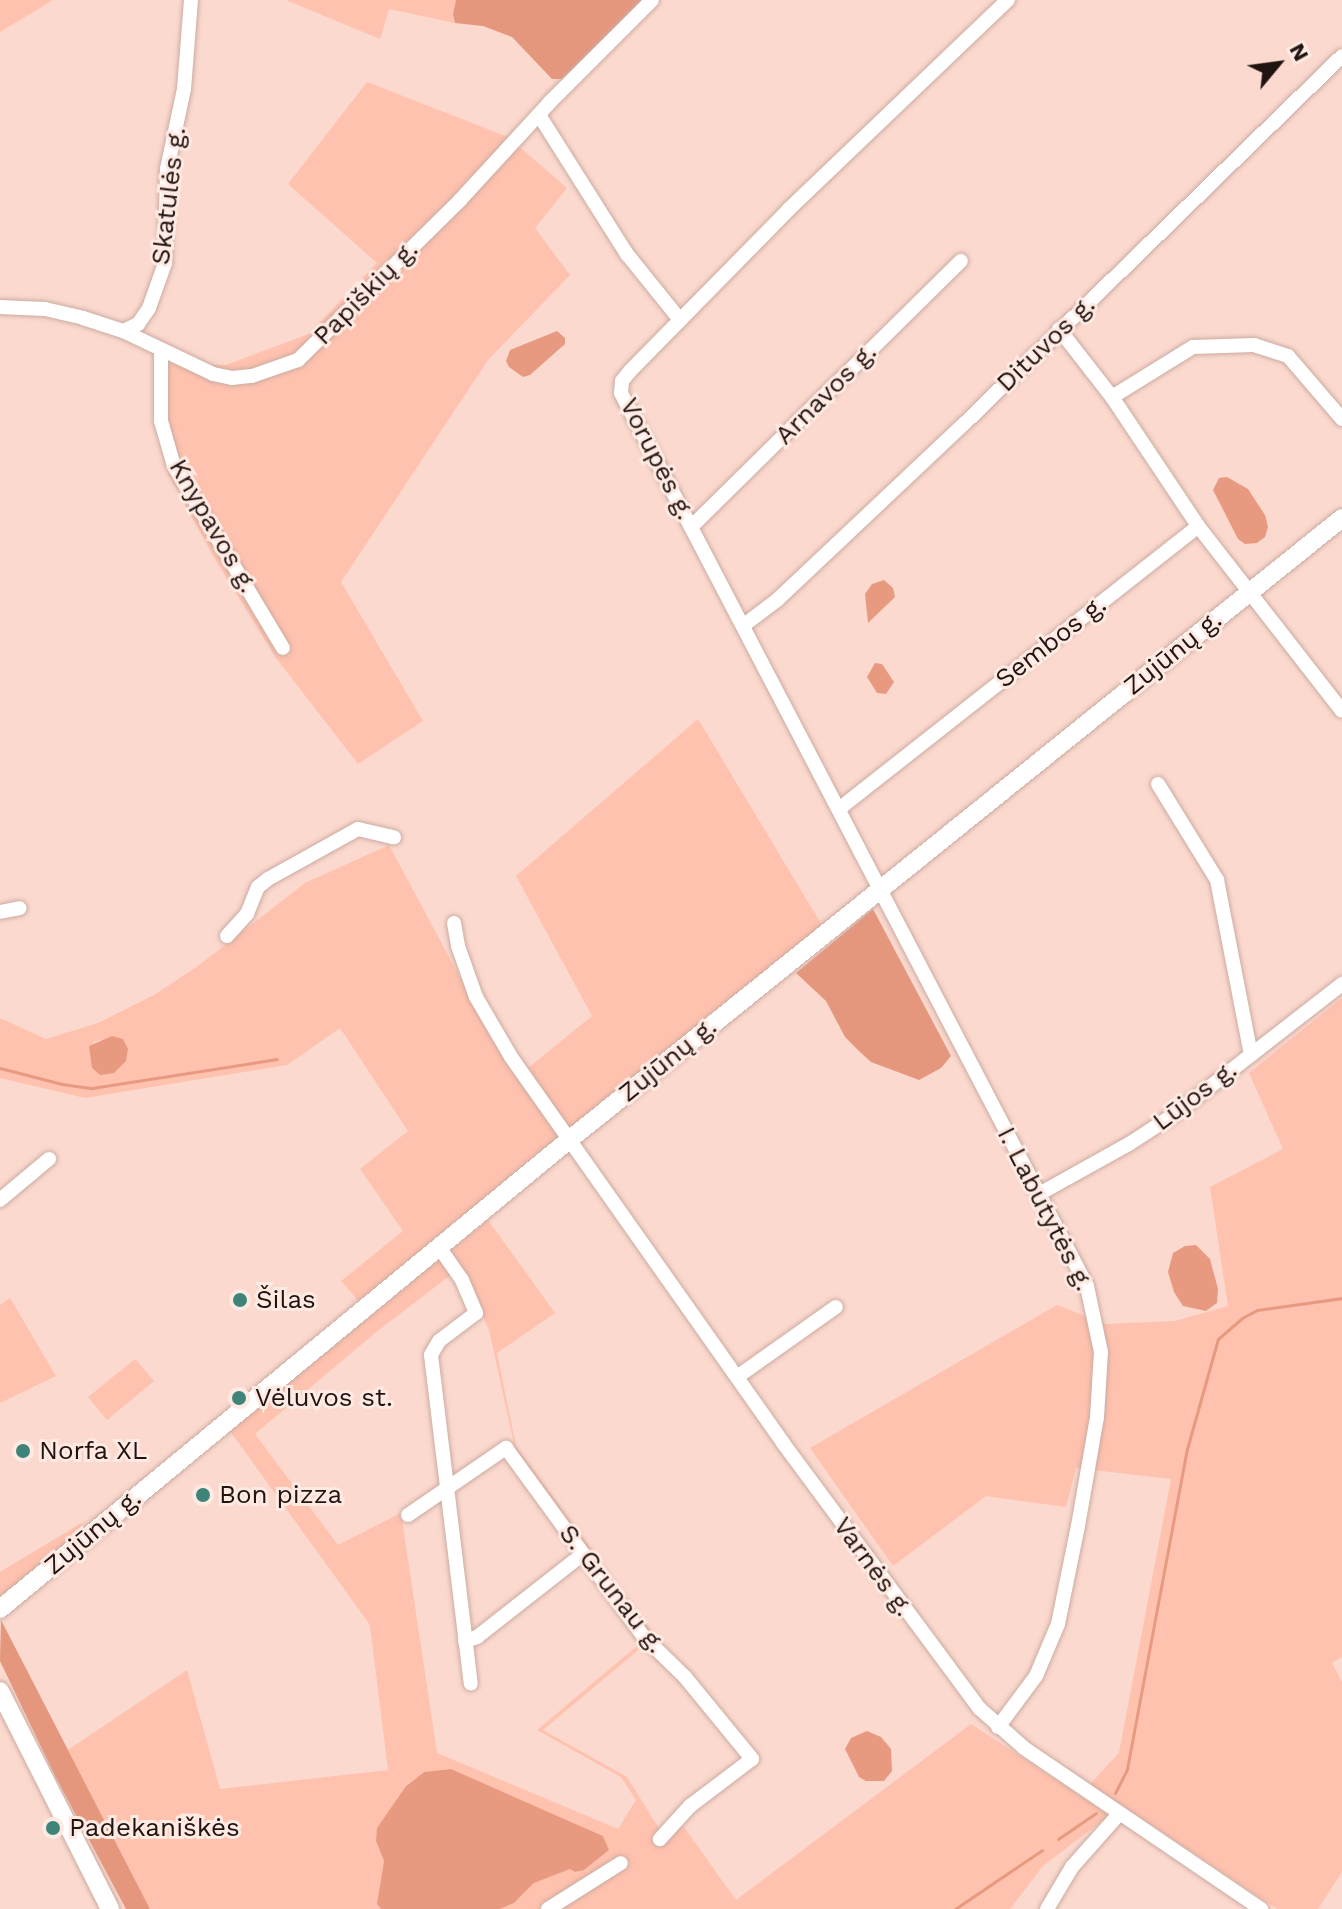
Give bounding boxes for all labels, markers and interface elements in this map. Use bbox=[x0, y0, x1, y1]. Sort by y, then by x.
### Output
north arrow bbox=[1238, 24, 1318, 104]
text: N bbox=[1285, 39, 1314, 65]
street label: Skatulės g. bbox=[145, 125, 193, 267]
street label: Papiškių g. bbox=[307, 234, 425, 352]
street label: Dituvos g. bbox=[990, 289, 1102, 399]
street label: Arnavos g. bbox=[769, 337, 883, 451]
street label: Vorupės g. bbox=[613, 393, 701, 525]
street label: Knypavos g. bbox=[162, 454, 264, 598]
street label: Sembos g. bbox=[990, 589, 1112, 695]
street label: Zujūnų g. bbox=[1118, 604, 1228, 702]
street label: Zujūnų g. bbox=[613, 1011, 723, 1109]
street label: Lūjos g. bbox=[1147, 1054, 1243, 1138]
street label: I. Labutytės g. bbox=[990, 1122, 1100, 1296]
place label: Šilas bbox=[256, 1284, 316, 1316]
marker: Šilas bbox=[231, 1291, 249, 1309]
place label: Vėluvos st. bbox=[255, 1382, 393, 1414]
marker: Vėluvos st. bbox=[230, 1389, 248, 1407]
place label: Norfa XL bbox=[39, 1435, 148, 1467]
marker: Norfa XL bbox=[14, 1442, 32, 1460]
place label: Bon pizza bbox=[219, 1479, 342, 1511]
street label: Zujūnų g. bbox=[38, 1483, 148, 1581]
marker: Bon pizza bbox=[194, 1486, 212, 1504]
street label: Varnės g. bbox=[827, 1511, 919, 1623]
street label: S. Grunau g. bbox=[552, 1519, 672, 1659]
place label: Padekaniškės bbox=[69, 1812, 240, 1844]
marker: Padekaniškės bbox=[44, 1819, 62, 1837]

